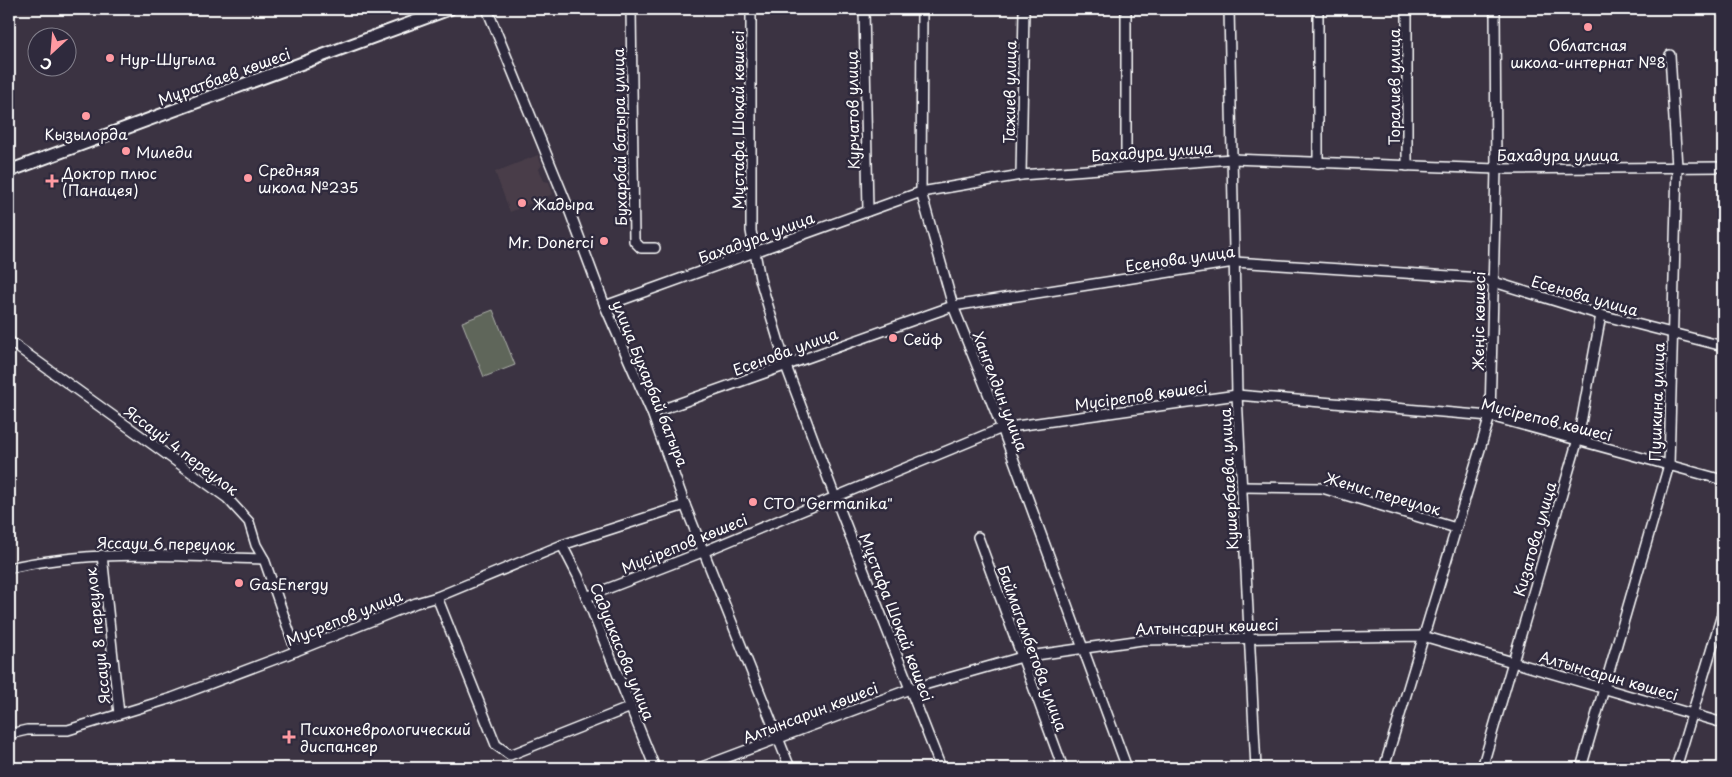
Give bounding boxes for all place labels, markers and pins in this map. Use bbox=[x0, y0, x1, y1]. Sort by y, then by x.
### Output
marker: Облатсная школа-интернат №8 bbox=[1582, 21, 1594, 33]
place label: Облатсная школа-интернат №8 bbox=[1510, 33, 1666, 73]
place label: Нур-Шугыла bbox=[120, 47, 216, 70]
marker: Нур-Шугыла bbox=[104, 52, 116, 64]
marker: Кызылорда bbox=[80, 110, 92, 122]
place label: Кызылорда bbox=[45, 122, 128, 145]
place label: Миледи bbox=[136, 140, 193, 163]
marker: Миледи bbox=[120, 145, 132, 157]
place label: Средняя школа №235 bbox=[258, 158, 358, 198]
place label: Доктор плюс (Панацея) bbox=[61, 161, 157, 201]
marker: Средняя школа №235 bbox=[242, 172, 254, 184]
marker: Доктор плюс (Панацея) bbox=[46, 175, 58, 187]
place label: Жадыра bbox=[532, 192, 594, 215]
marker: Жадыра bbox=[516, 197, 528, 209]
place label: Mr. Donerci bbox=[508, 230, 594, 253]
marker: Mr. Donerci bbox=[598, 235, 610, 247]
place label: Сейф bbox=[903, 327, 943, 350]
marker: Сейф bbox=[887, 332, 899, 344]
place label: СТО "Germanika" bbox=[763, 491, 893, 514]
marker: СТО "Germanika" bbox=[747, 496, 759, 508]
place label: GasEnergy bbox=[249, 572, 329, 595]
marker: GasEnergy bbox=[233, 577, 245, 589]
place label: Психоневрологический диспансер bbox=[300, 717, 471, 757]
marker: Психоневрологический диспансер bbox=[282, 730, 296, 744]

